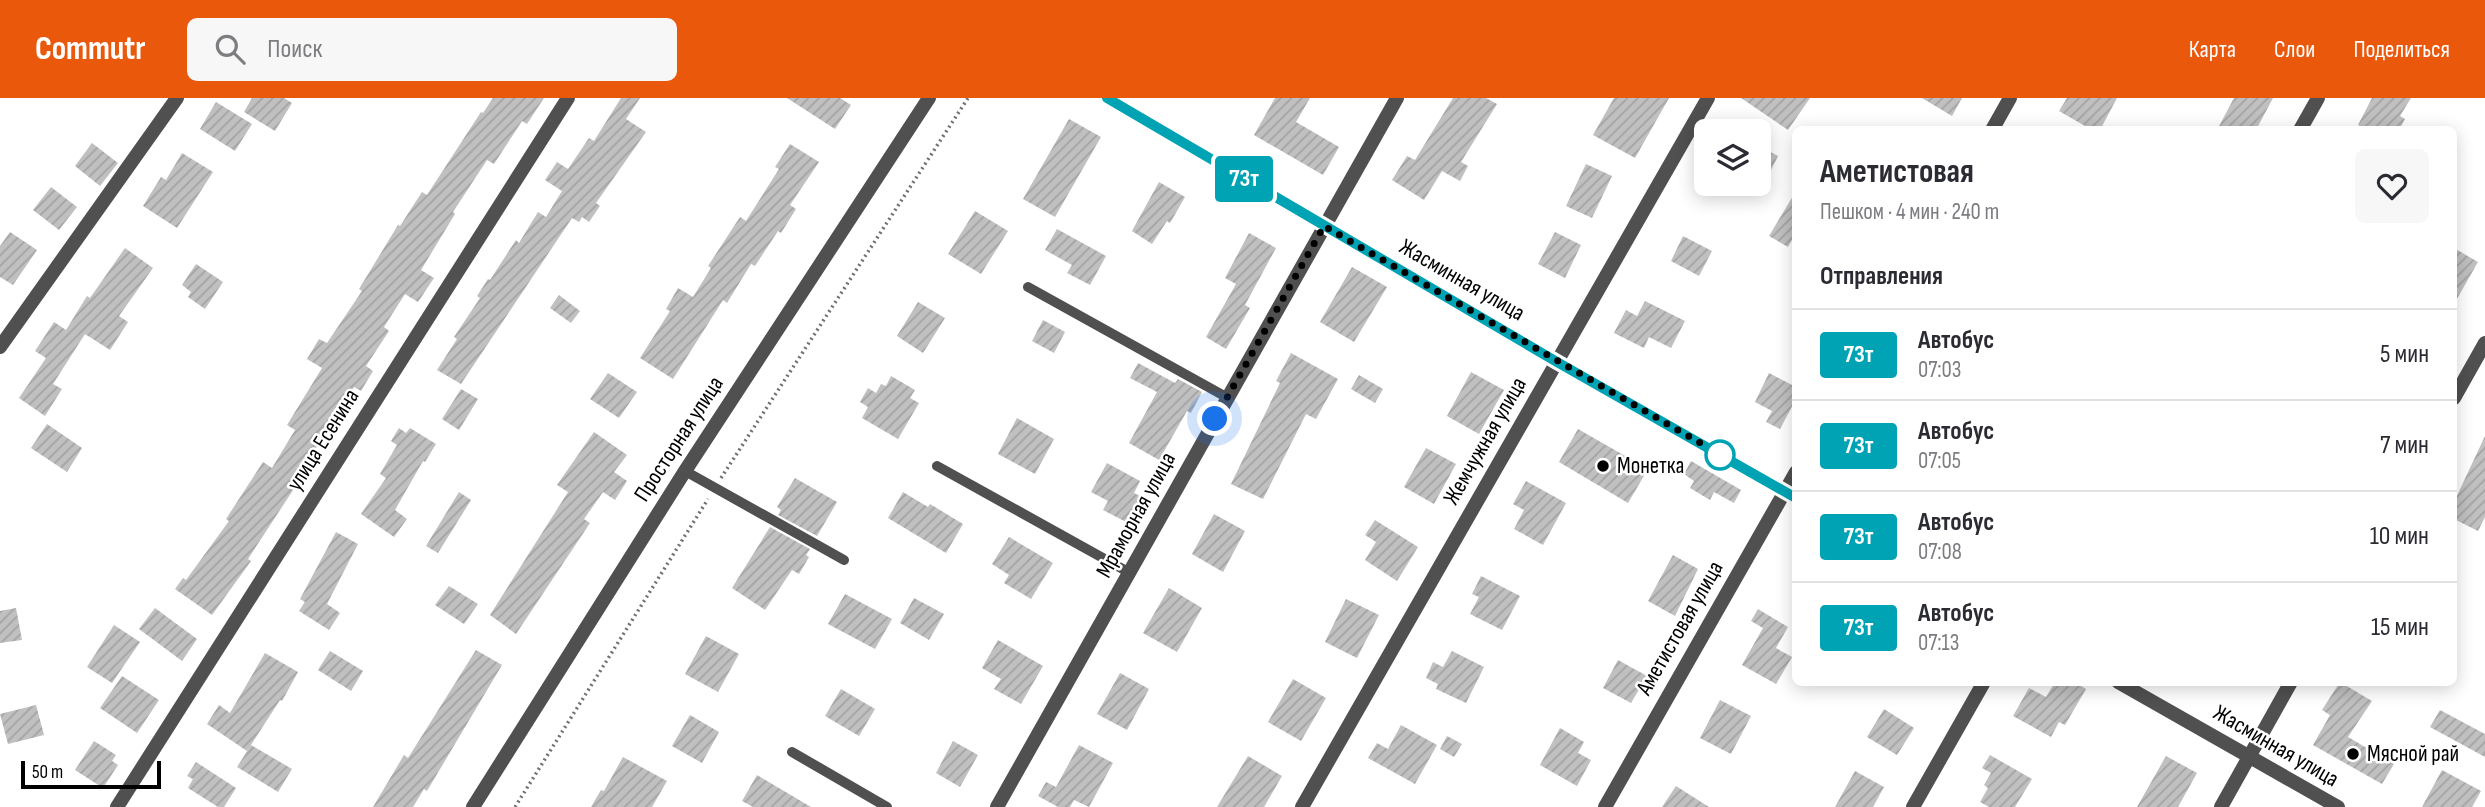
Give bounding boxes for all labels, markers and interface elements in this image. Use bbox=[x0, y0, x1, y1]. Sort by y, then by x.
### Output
search box bbox=[187, 18, 677, 81]
text: Commutr bbox=[35, 29, 145, 69]
icon: search bbox=[211, 30, 249, 68]
text: Поиск bbox=[267, 34, 322, 65]
text: Карта bbox=[2189, 35, 2236, 64]
text: Слои bbox=[2274, 35, 2315, 64]
text: Поделиться bbox=[2353, 35, 2450, 64]
map controls bbox=[1694, 119, 1771, 196]
button: layers bbox=[1694, 119, 1771, 196]
button: heart bbox=[2355, 149, 2429, 223]
text: Аметистовая bbox=[1820, 152, 1974, 192]
line badge: 73т bbox=[1204, 156, 1284, 202]
text: 73т bbox=[1229, 164, 1259, 193]
text: Пешком · 4 мин · 240 m bbox=[1820, 198, 1999, 226]
street label: Жасминная улица bbox=[1394, 233, 1530, 327]
text: Отправления bbox=[1820, 261, 1943, 292]
text: Автобус bbox=[1918, 325, 1994, 356]
text: 5 мин bbox=[2380, 339, 2429, 370]
text: 73т bbox=[1844, 340, 1874, 369]
text: 07:03 bbox=[1918, 356, 1961, 384]
street label: Просторная улица bbox=[628, 371, 730, 507]
street label: Жемчужная улица bbox=[1437, 372, 1533, 510]
street label: улица Есенина bbox=[281, 384, 365, 496]
your location bbox=[1197, 401, 1232, 436]
text: Автобус bbox=[1918, 416, 1994, 447]
text: 7 мин bbox=[2380, 430, 2429, 461]
text: 73т bbox=[1844, 431, 1874, 460]
unlabelled marker bbox=[1705, 440, 1735, 470]
street label: Мраморная улица bbox=[1090, 447, 1182, 583]
text: 07:05 bbox=[1918, 447, 1961, 475]
place label: Монетка bbox=[1617, 452, 1684, 480]
marker: Монетка bbox=[1595, 458, 1611, 474]
text: Автобус bbox=[1918, 507, 1994, 538]
text: 10 мин bbox=[2370, 521, 2429, 552]
text: 73т bbox=[1844, 522, 1874, 551]
text: 07:08 bbox=[1918, 538, 1962, 566]
street label: Аметистовая улица bbox=[1630, 556, 1730, 701]
text: Автобус bbox=[1918, 598, 1994, 629]
text: 15 мин bbox=[2371, 612, 2429, 643]
text: 73т bbox=[1844, 613, 1874, 642]
text: 07:13 bbox=[1918, 629, 1959, 657]
street label: Жасминная улица bbox=[2208, 699, 2344, 793]
place label: Мясной рай bbox=[2367, 740, 2459, 768]
marker: Мясной рай bbox=[2345, 746, 2361, 762]
scale bar bbox=[21, 758, 161, 790]
text: 50 m bbox=[32, 761, 63, 784]

